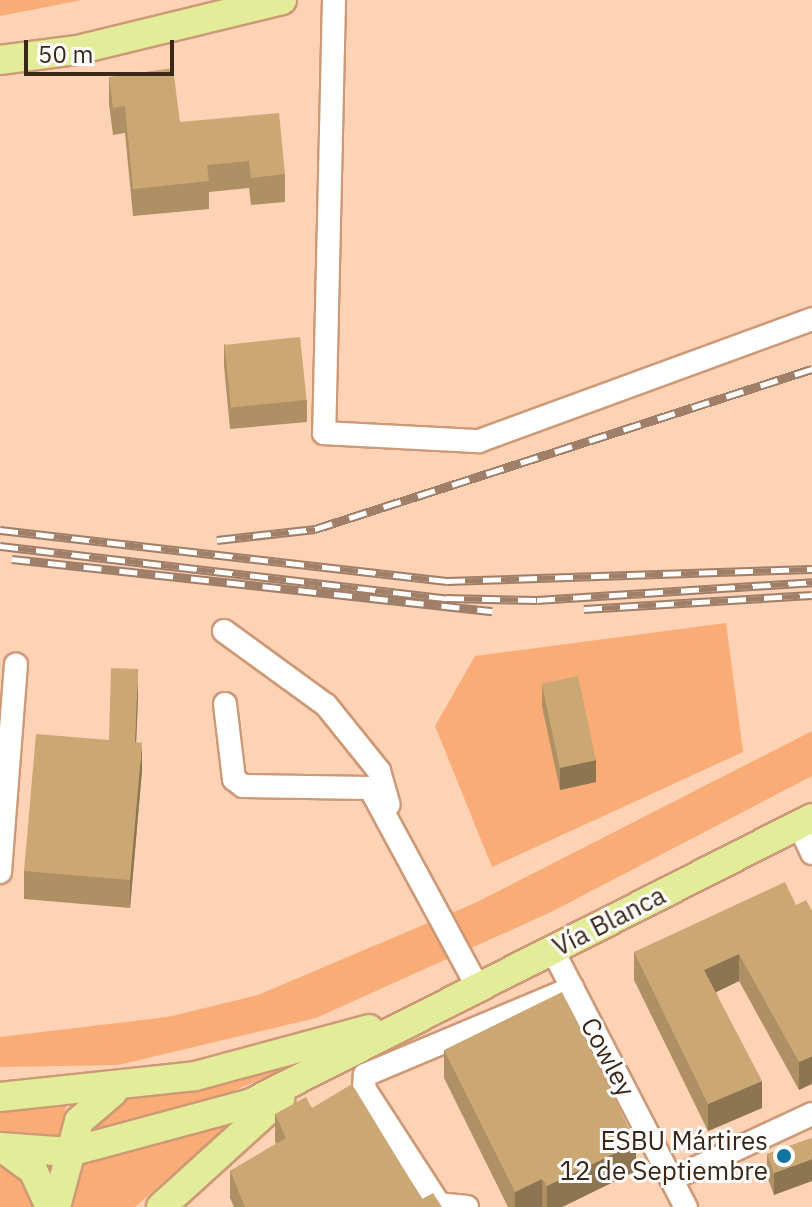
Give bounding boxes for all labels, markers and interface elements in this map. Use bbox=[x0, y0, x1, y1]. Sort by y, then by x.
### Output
scale bar bbox=[28, 24, 178, 74]
text: 50 m bbox=[38, 38, 93, 70]
street label: Vía Blanca bbox=[548, 879, 670, 963]
street label: Cowley bbox=[574, 1012, 642, 1102]
place label: ESBU Mártires 12 de Septiembre bbox=[560, 1125, 768, 1186]
marker: ESBU Mártires 12 de Septiembre bbox=[775, 1147, 793, 1165]

